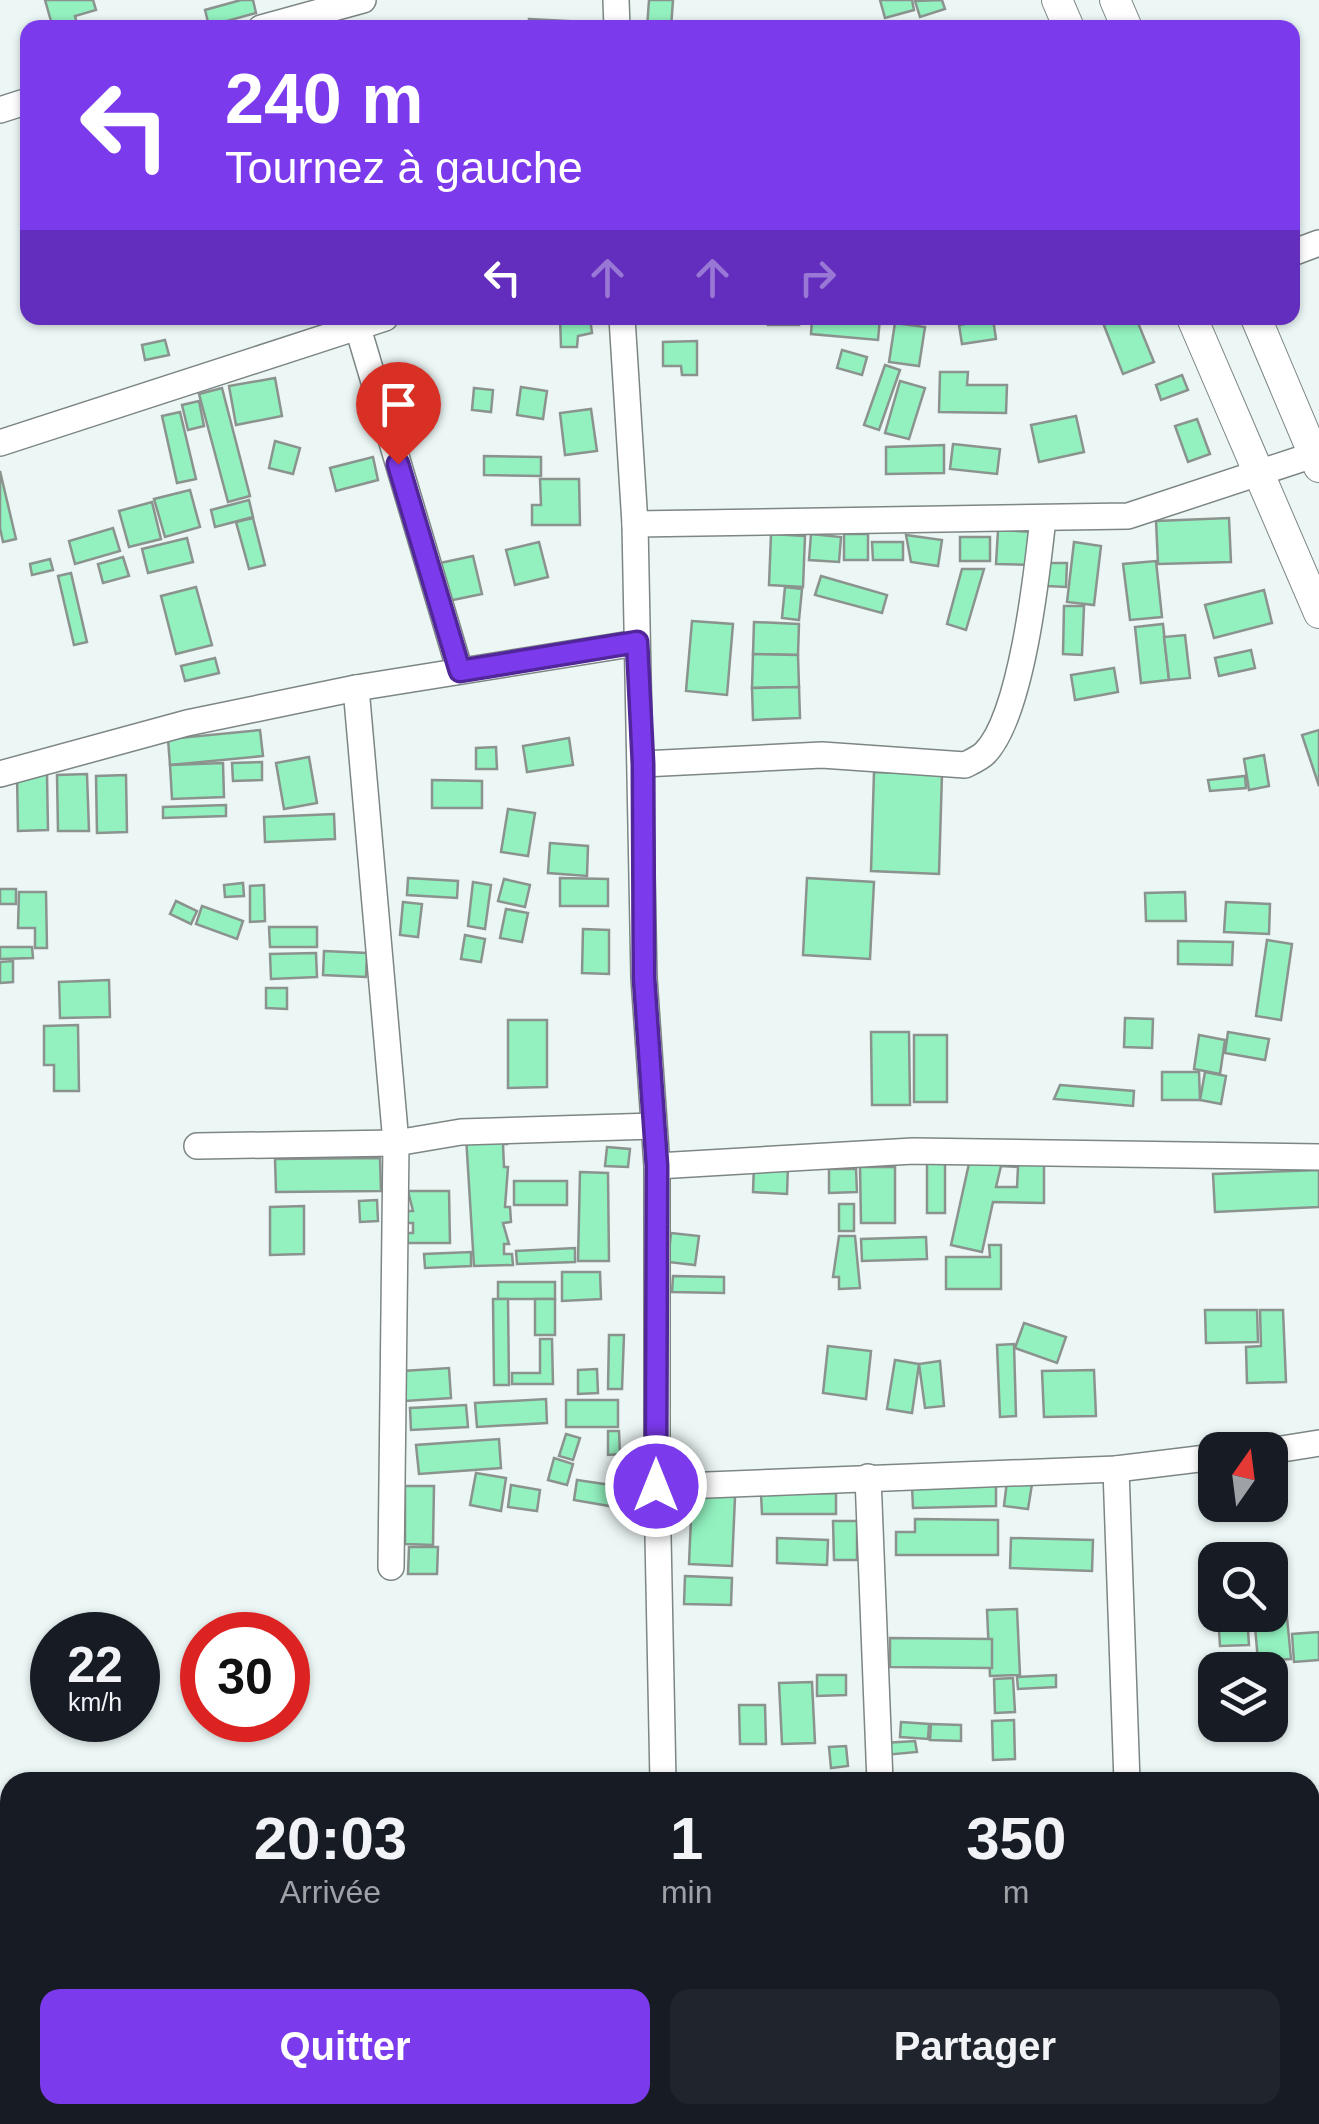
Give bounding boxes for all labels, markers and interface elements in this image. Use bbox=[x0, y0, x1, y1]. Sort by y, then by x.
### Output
icon: left bbox=[60, 60, 190, 190]
text: 240 m bbox=[225, 60, 423, 138]
text: Tournez à gauche bbox=[225, 142, 583, 193]
icon: left bbox=[475, 250, 530, 305]
icon: ahead bbox=[580, 250, 635, 305]
icon: ahead bbox=[685, 250, 740, 305]
icon: right bbox=[790, 250, 845, 305]
pin bbox=[356, 362, 441, 465]
icon: arrive bbox=[371, 377, 426, 432]
north arrow bbox=[1198, 1432, 1288, 1522]
map controls bbox=[1198, 1432, 1288, 1742]
position arrow bbox=[604, 1434, 708, 1538]
button: search bbox=[1198, 1542, 1288, 1632]
speed limit sign: 30 bbox=[180, 1612, 310, 1742]
text: 22 bbox=[67, 1637, 123, 1693]
button: layers bbox=[1198, 1652, 1288, 1742]
text: km/h bbox=[68, 1688, 122, 1716]
text: 20:03 bbox=[254, 1805, 407, 1872]
text: 1 bbox=[670, 1805, 703, 1872]
text: 350 bbox=[966, 1805, 1066, 1872]
text: Arrivée bbox=[280, 1874, 381, 1910]
text: min bbox=[661, 1874, 712, 1910]
text: m bbox=[1003, 1874, 1030, 1910]
button: Quitter bbox=[40, 1989, 650, 2104]
button: Partager bbox=[670, 1989, 1280, 2104]

